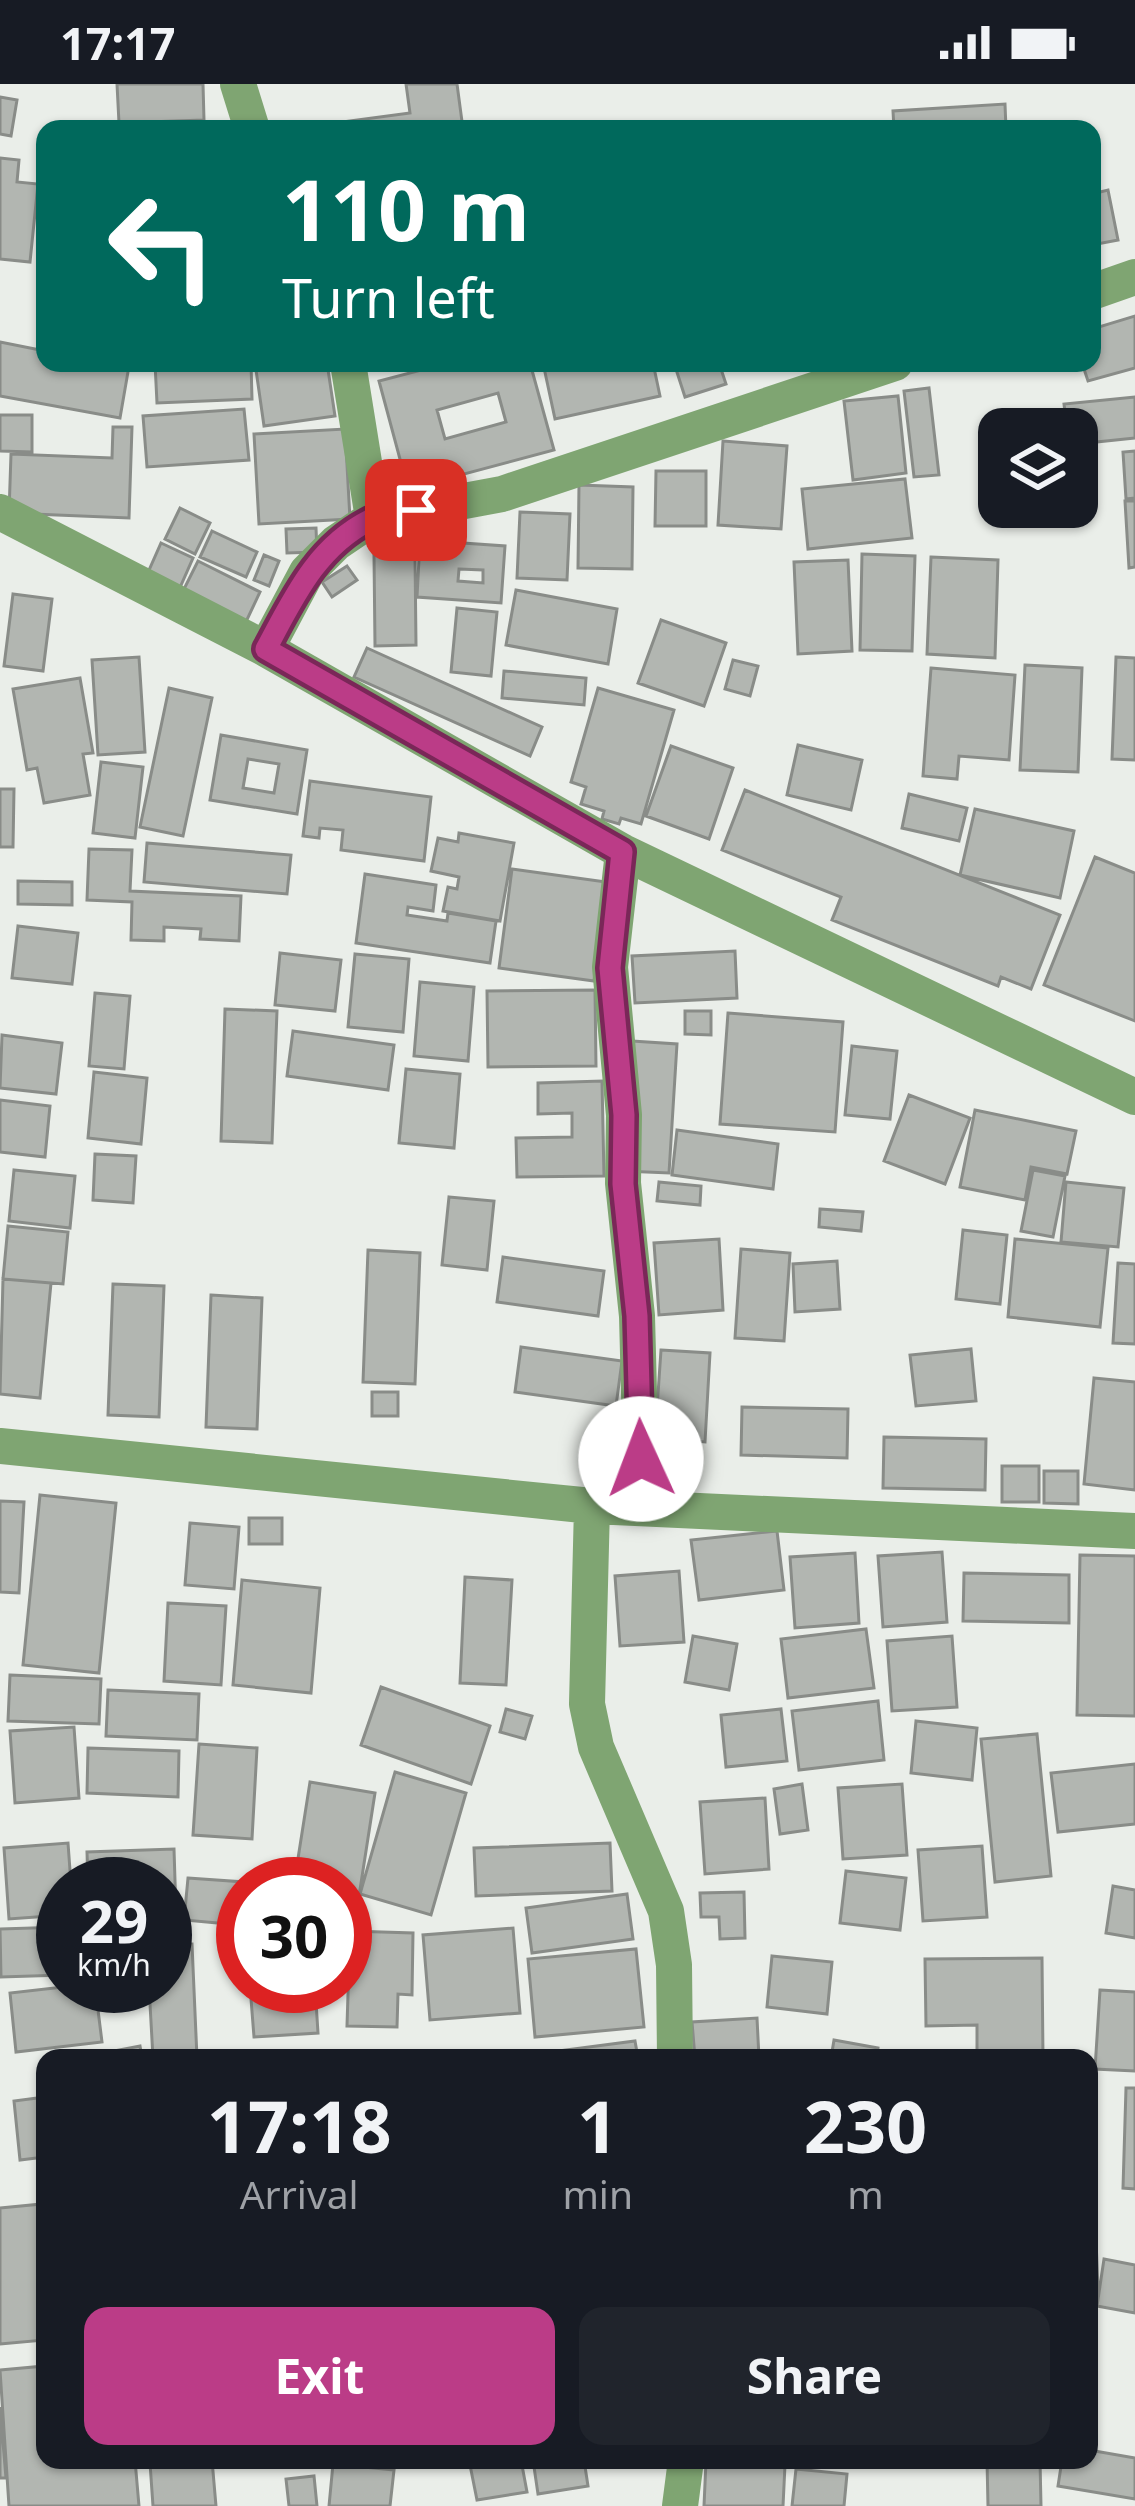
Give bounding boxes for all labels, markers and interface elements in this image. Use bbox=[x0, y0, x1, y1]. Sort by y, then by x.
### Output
text: 17:17 bbox=[60, 12, 176, 73]
text: 110 m bbox=[282, 151, 530, 266]
icon: left bbox=[84, 168, 240, 324]
text: Turn left bbox=[282, 260, 495, 334]
map controls bbox=[978, 408, 1098, 528]
button: layers bbox=[978, 408, 1098, 528]
pin bbox=[365, 459, 467, 561]
icon: arrive bbox=[383, 477, 449, 543]
position arrow bbox=[578, 1396, 704, 1522]
speed limit sign: 30 bbox=[216, 1857, 372, 2013]
text: 29 bbox=[80, 1879, 148, 1961]
text: km/h bbox=[77, 1944, 151, 1985]
text: 17:18 bbox=[207, 2076, 392, 2174]
text: 1 bbox=[577, 2076, 618, 2174]
text: 230 bbox=[804, 2076, 927, 2174]
text: Arrival bbox=[240, 2167, 359, 2220]
text: min bbox=[562, 2167, 633, 2220]
text: m bbox=[847, 2167, 884, 2220]
button: Exit bbox=[84, 2307, 555, 2445]
button: Share bbox=[579, 2307, 1050, 2445]

